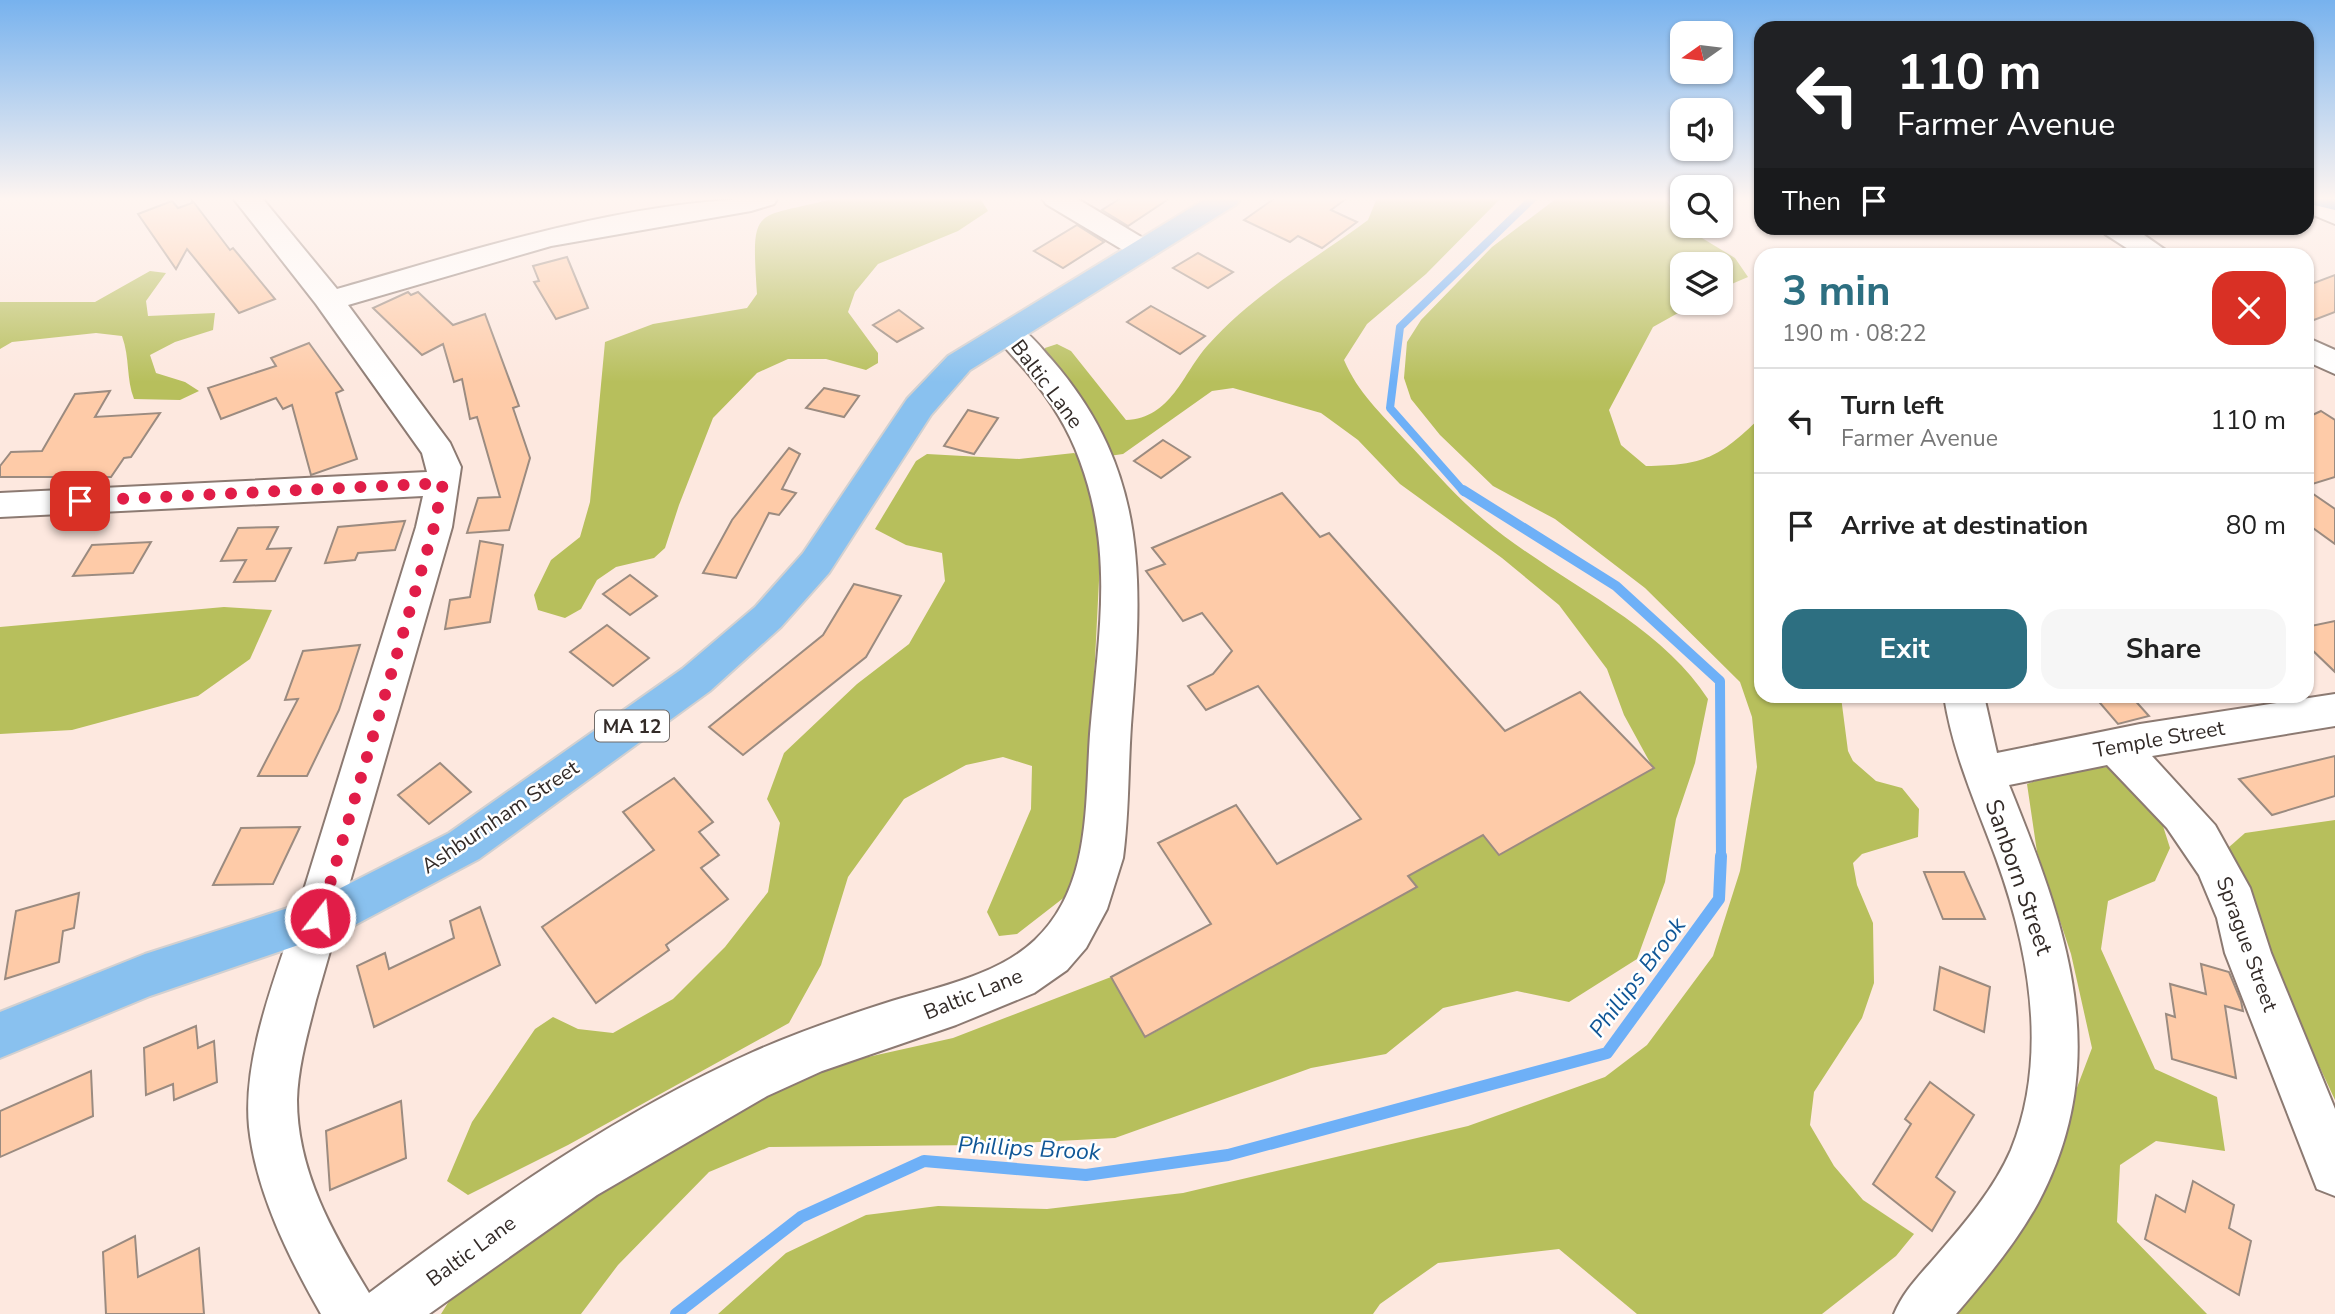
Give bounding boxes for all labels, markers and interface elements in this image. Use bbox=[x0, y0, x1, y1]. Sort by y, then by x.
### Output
north arrow bbox=[1670, 21, 1732, 84]
map controls bbox=[1670, 21, 1733, 315]
text: 110 m bbox=[1897, 39, 2041, 106]
icon: left bbox=[1782, 49, 1873, 140]
button: sound bbox=[1670, 98, 1733, 161]
text: Farmer Avenue bbox=[1897, 103, 2115, 146]
button: search bbox=[1670, 175, 1733, 238]
icon: arrive bbox=[1855, 182, 1893, 220]
text: Then bbox=[1782, 184, 1841, 219]
button: layers bbox=[1670, 252, 1733, 315]
text: 3 min bbox=[1782, 263, 1891, 320]
button: close bbox=[2212, 271, 2286, 345]
text: 190 m · 08:22 bbox=[1782, 318, 1927, 349]
street label: Baltic Lane bbox=[1004, 334, 1090, 434]
text: Turn left bbox=[1841, 388, 1944, 423]
icon: left bbox=[1782, 402, 1820, 440]
text: 110 m bbox=[2210, 403, 2286, 438]
text: Farmer Avenue bbox=[1841, 423, 1998, 454]
pin bbox=[50, 471, 110, 531]
icon: arrive bbox=[61, 482, 99, 520]
icon: arrive bbox=[1782, 507, 1820, 545]
text: Arrive at destination bbox=[1841, 508, 2088, 543]
text: 80 m bbox=[2226, 508, 2286, 543]
button: Exit bbox=[1782, 609, 2027, 689]
button: Share bbox=[2041, 609, 2286, 689]
road number: MA 12 bbox=[595, 710, 669, 741]
street label: Temple Street bbox=[2091, 714, 2227, 764]
street label: Ashburnham Street bbox=[416, 753, 585, 880]
street label: Sanborn Street bbox=[1977, 795, 2061, 960]
street label: Sprague Street bbox=[2210, 873, 2285, 1016]
position arrow bbox=[283, 881, 357, 955]
water label: Phillips Brook bbox=[1582, 910, 1693, 1044]
street label: Baltic Lane bbox=[919, 961, 1027, 1027]
water label: Phillips Brook bbox=[957, 1129, 1102, 1168]
street label: Baltic Lane bbox=[421, 1209, 521, 1293]

